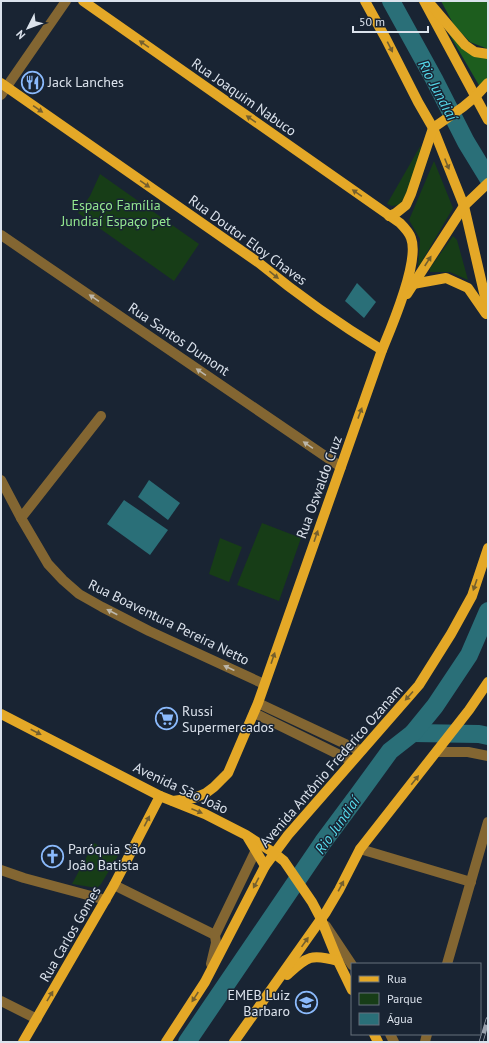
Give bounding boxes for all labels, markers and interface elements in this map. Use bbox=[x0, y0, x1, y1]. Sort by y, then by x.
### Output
north arrow bbox=[8, 8, 48, 48]
scale bar bbox=[353, 8, 428, 34]
text: 50 m bbox=[359, 14, 385, 29]
text: N bbox=[13, 27, 28, 42]
one-way arrow bbox=[139, 40, 149, 48]
one-way arrow bbox=[387, 42, 394, 53]
street label: Rua Joaquim Nabuco bbox=[188, 54, 300, 140]
water label: Rio Jundiaí bbox=[414, 56, 463, 125]
restaurant icon: Jack Lanches bbox=[19, 69, 45, 95]
place label: Jack Lanches bbox=[47, 73, 124, 91]
one-way arrow bbox=[33, 105, 44, 113]
one-way arrow bbox=[245, 114, 256, 123]
one-way arrow bbox=[445, 159, 451, 171]
one-way arrow bbox=[140, 180, 150, 188]
one-way arrow bbox=[352, 189, 362, 197]
street label: Rua Doutor Eloy Chaves bbox=[185, 191, 311, 289]
park label: Espaço Família Jundiaí Espaço pet bbox=[60, 196, 171, 230]
one-way arrow bbox=[424, 255, 431, 267]
one-way arrow bbox=[268, 271, 279, 280]
one-way arrow bbox=[88, 294, 99, 302]
street label: Rua Santos Dumont bbox=[125, 298, 233, 380]
one-way arrow bbox=[196, 368, 206, 376]
one-way arrow bbox=[357, 407, 363, 419]
street label: Rua Oswaldo Cruz bbox=[292, 433, 346, 541]
one-way arrow bbox=[303, 441, 314, 449]
one-way arrow bbox=[314, 529, 320, 541]
street label: Rua Boaventura Pereira Netto bbox=[86, 575, 252, 669]
one-way arrow bbox=[472, 579, 478, 591]
one-way arrow bbox=[106, 609, 117, 615]
one-way arrow bbox=[271, 652, 277, 664]
one-way arrow bbox=[223, 665, 235, 671]
street label: Avenida Antônio Frederico Ozanam bbox=[256, 681, 406, 851]
one-way arrow bbox=[405, 691, 414, 701]
place label: Russi Supermercados bbox=[182, 702, 274, 736]
supermarket icon: Russi Supermercados bbox=[154, 706, 180, 732]
one-way arrow bbox=[30, 728, 41, 735]
street label: Avenida São João bbox=[131, 758, 231, 818]
one-way arrow bbox=[410, 774, 419, 785]
water label: Rio Jundiaí bbox=[310, 791, 365, 857]
one-way arrow bbox=[191, 808, 203, 814]
one-way arrow bbox=[144, 816, 150, 827]
place label: Paróquia São João Batista bbox=[67, 840, 146, 874]
church icon: Paróquia São João Batista bbox=[39, 844, 65, 870]
one-way arrow bbox=[253, 877, 260, 889]
one-way arrow bbox=[337, 880, 344, 892]
street label: Rua Carlos Gomes bbox=[35, 883, 105, 985]
one-way arrow bbox=[301, 936, 309, 947]
legend bbox=[351, 963, 481, 1035]
text: Rua bbox=[387, 971, 406, 986]
place label: EMEB Luiz Barbaro bbox=[227, 986, 290, 1020]
one-way arrow bbox=[47, 990, 54, 1002]
school or university icon: EMEB Luiz Barbaro bbox=[293, 990, 319, 1016]
text: Parque bbox=[387, 991, 422, 1006]
one-way arrow bbox=[191, 992, 199, 1002]
text: Água bbox=[387, 1011, 413, 1026]

